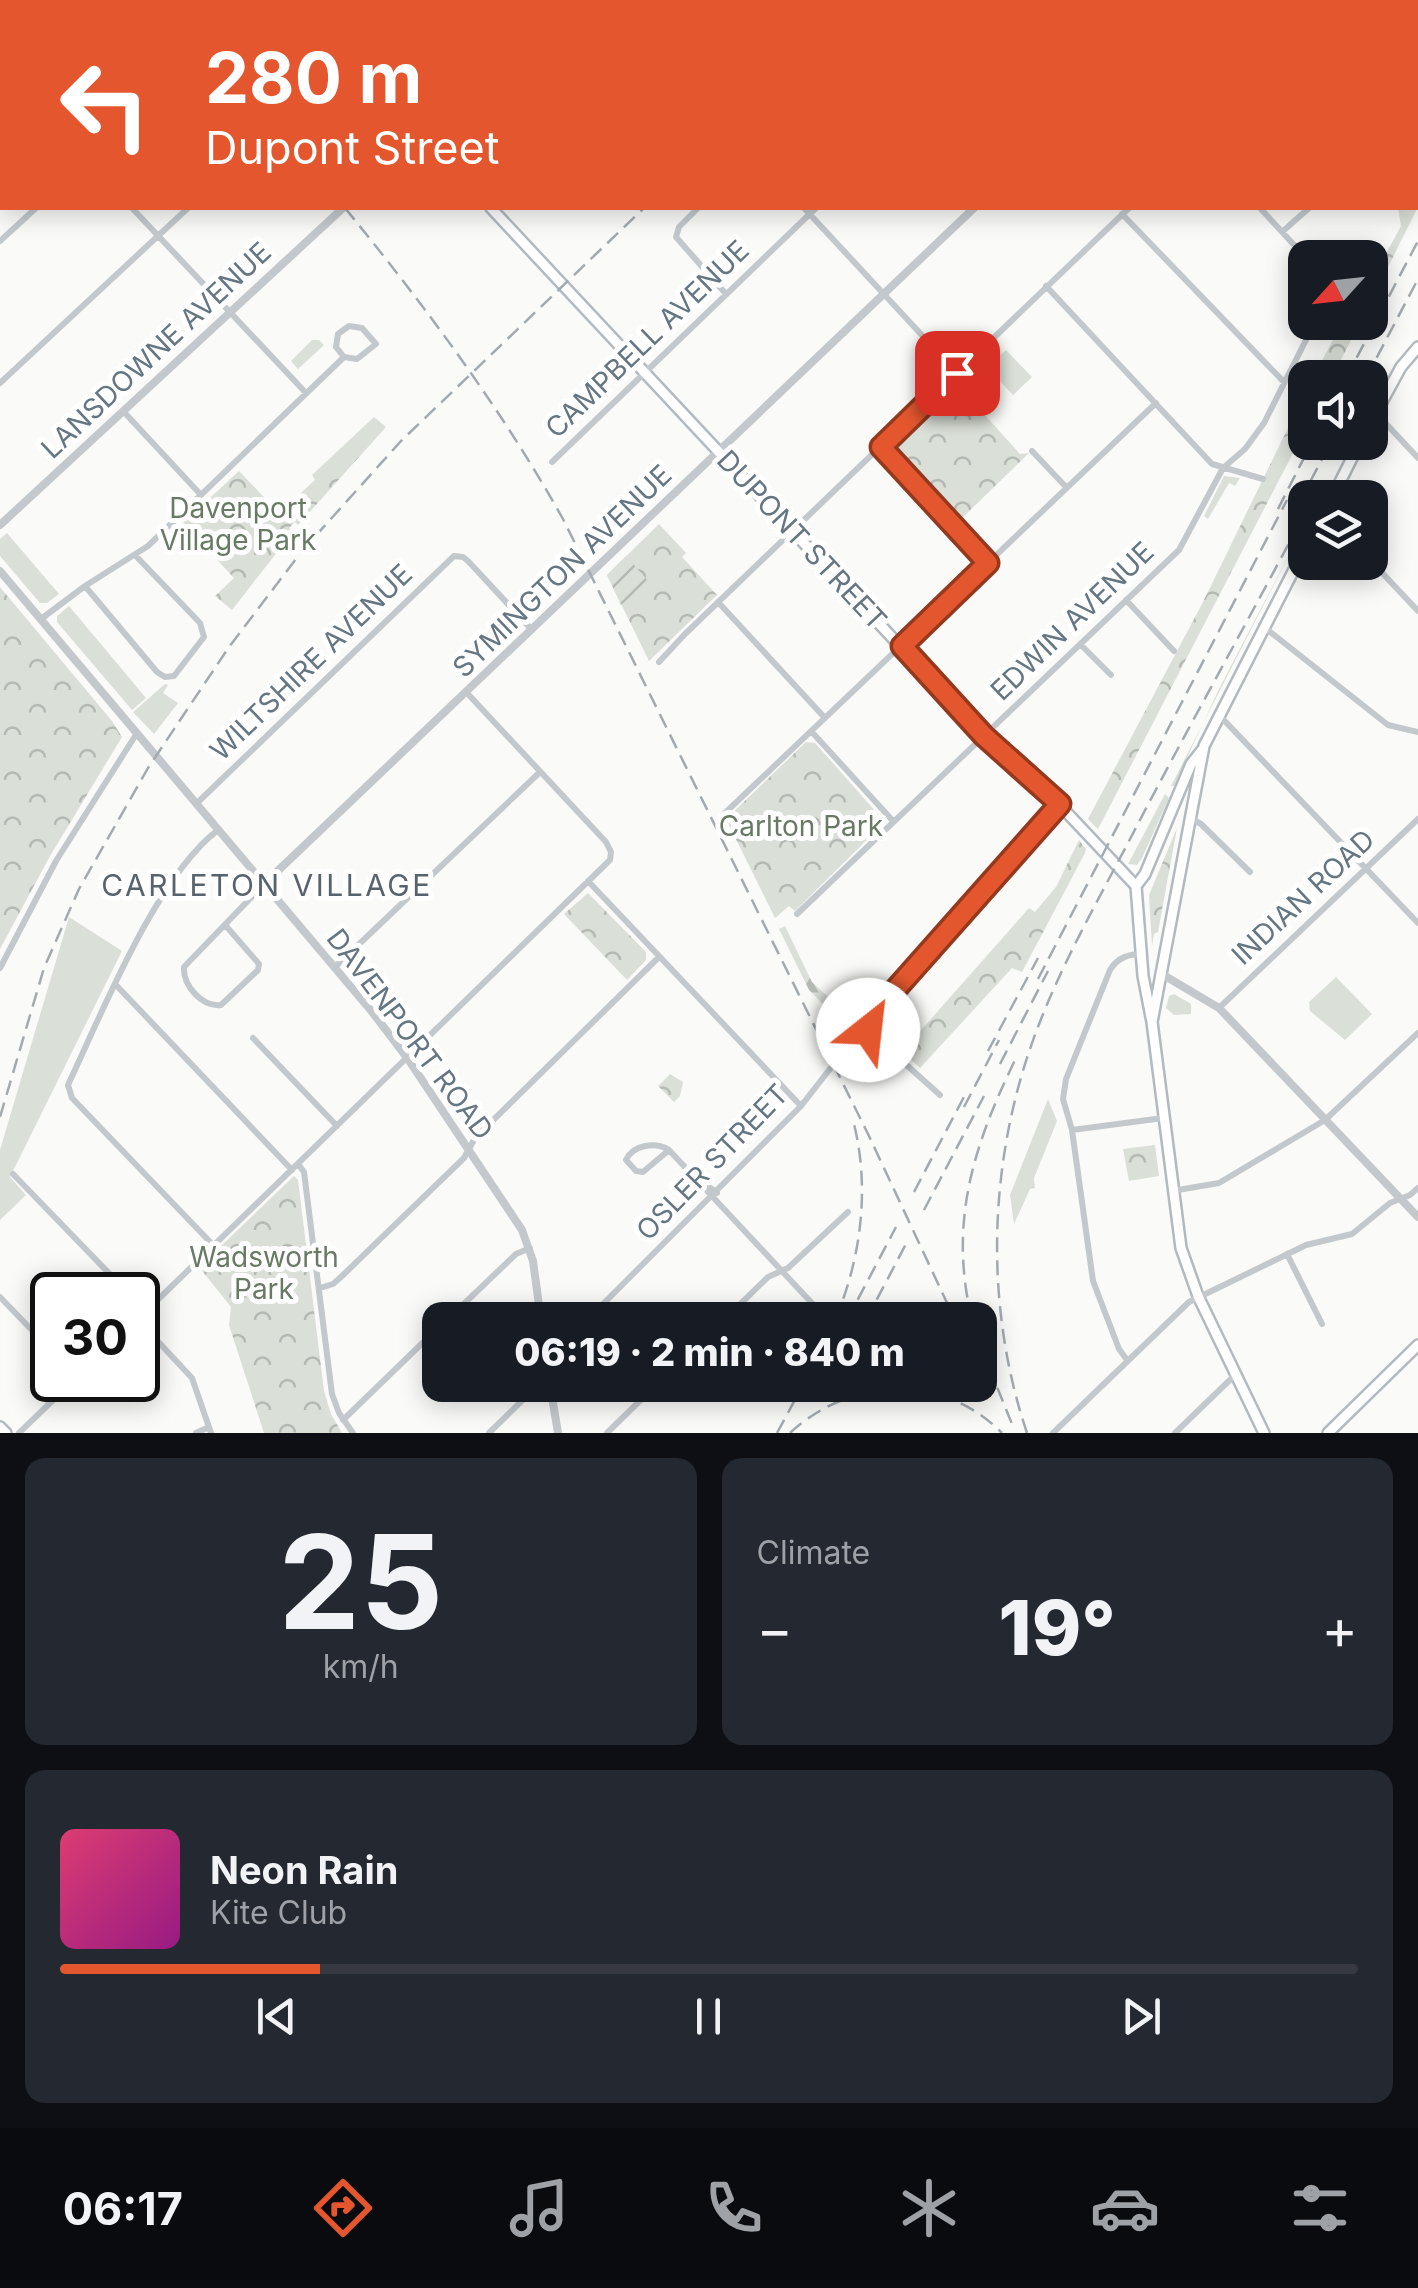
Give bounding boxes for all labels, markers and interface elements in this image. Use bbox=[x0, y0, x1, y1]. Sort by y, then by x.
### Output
text: 280 m bbox=[205, 35, 422, 120]
icon: left bbox=[40, 40, 170, 170]
text: Dupont Street bbox=[205, 120, 500, 175]
street label: CAMPBELL AVENUE bbox=[538, 233, 756, 445]
street label: LANSDOWNE AVENUE bbox=[34, 235, 278, 465]
north arrow bbox=[1288, 240, 1388, 340]
map controls bbox=[1288, 240, 1388, 580]
pin bbox=[915, 331, 1000, 416]
icon: arrive bbox=[930, 346, 985, 401]
button: sound bbox=[1288, 360, 1388, 460]
street label: DUPONT STREET bbox=[710, 443, 894, 637]
street label: SYMINGTON AVENUE bbox=[446, 458, 678, 684]
button: layers bbox=[1288, 480, 1388, 580]
park label: Davenport Village Park bbox=[160, 491, 316, 557]
street label: EDWIN AVENUE bbox=[983, 535, 1161, 707]
street label: WILTSHIRE AVENUE bbox=[203, 557, 419, 767]
park label: Carlton Park bbox=[719, 809, 883, 843]
street label: INDIAN ROAD bbox=[1225, 822, 1381, 972]
district label: CARLETON VILLAGE bbox=[101, 867, 433, 903]
street label: DAVENPORT ROAD bbox=[320, 922, 500, 1146]
position arrow bbox=[816, 978, 920, 1082]
street label: OSLER STREET bbox=[629, 1077, 795, 1247]
park label: Wadsworth Park bbox=[189, 1240, 339, 1306]
speed limit sign: 30 bbox=[30, 1272, 160, 1402]
text: 06:19 · 2 min · 840 m bbox=[514, 1329, 905, 1375]
text: 25 bbox=[278, 1503, 443, 1660]
text: Climate bbox=[757, 1533, 870, 1572]
text: 19° bbox=[999, 1582, 1116, 1673]
text: − bbox=[757, 1596, 793, 1662]
text: + bbox=[1322, 1596, 1358, 1662]
text: km/h bbox=[323, 1647, 399, 1686]
text: Neon Rain bbox=[210, 1847, 398, 1893]
text: Kite Club bbox=[210, 1893, 347, 1932]
icon: previous bbox=[249, 1989, 304, 2044]
icon: pause bbox=[681, 1989, 736, 2044]
icon: next bbox=[1114, 1989, 1169, 2044]
icon: directions bbox=[308, 2173, 378, 2243]
icon: music bbox=[504, 2173, 574, 2243]
icon: phone bbox=[699, 2173, 769, 2243]
icon: climate bbox=[894, 2173, 964, 2243]
icon: car bbox=[1090, 2173, 1160, 2243]
icon: filters bbox=[1285, 2173, 1355, 2243]
text: 06:17 bbox=[63, 2181, 183, 2236]

